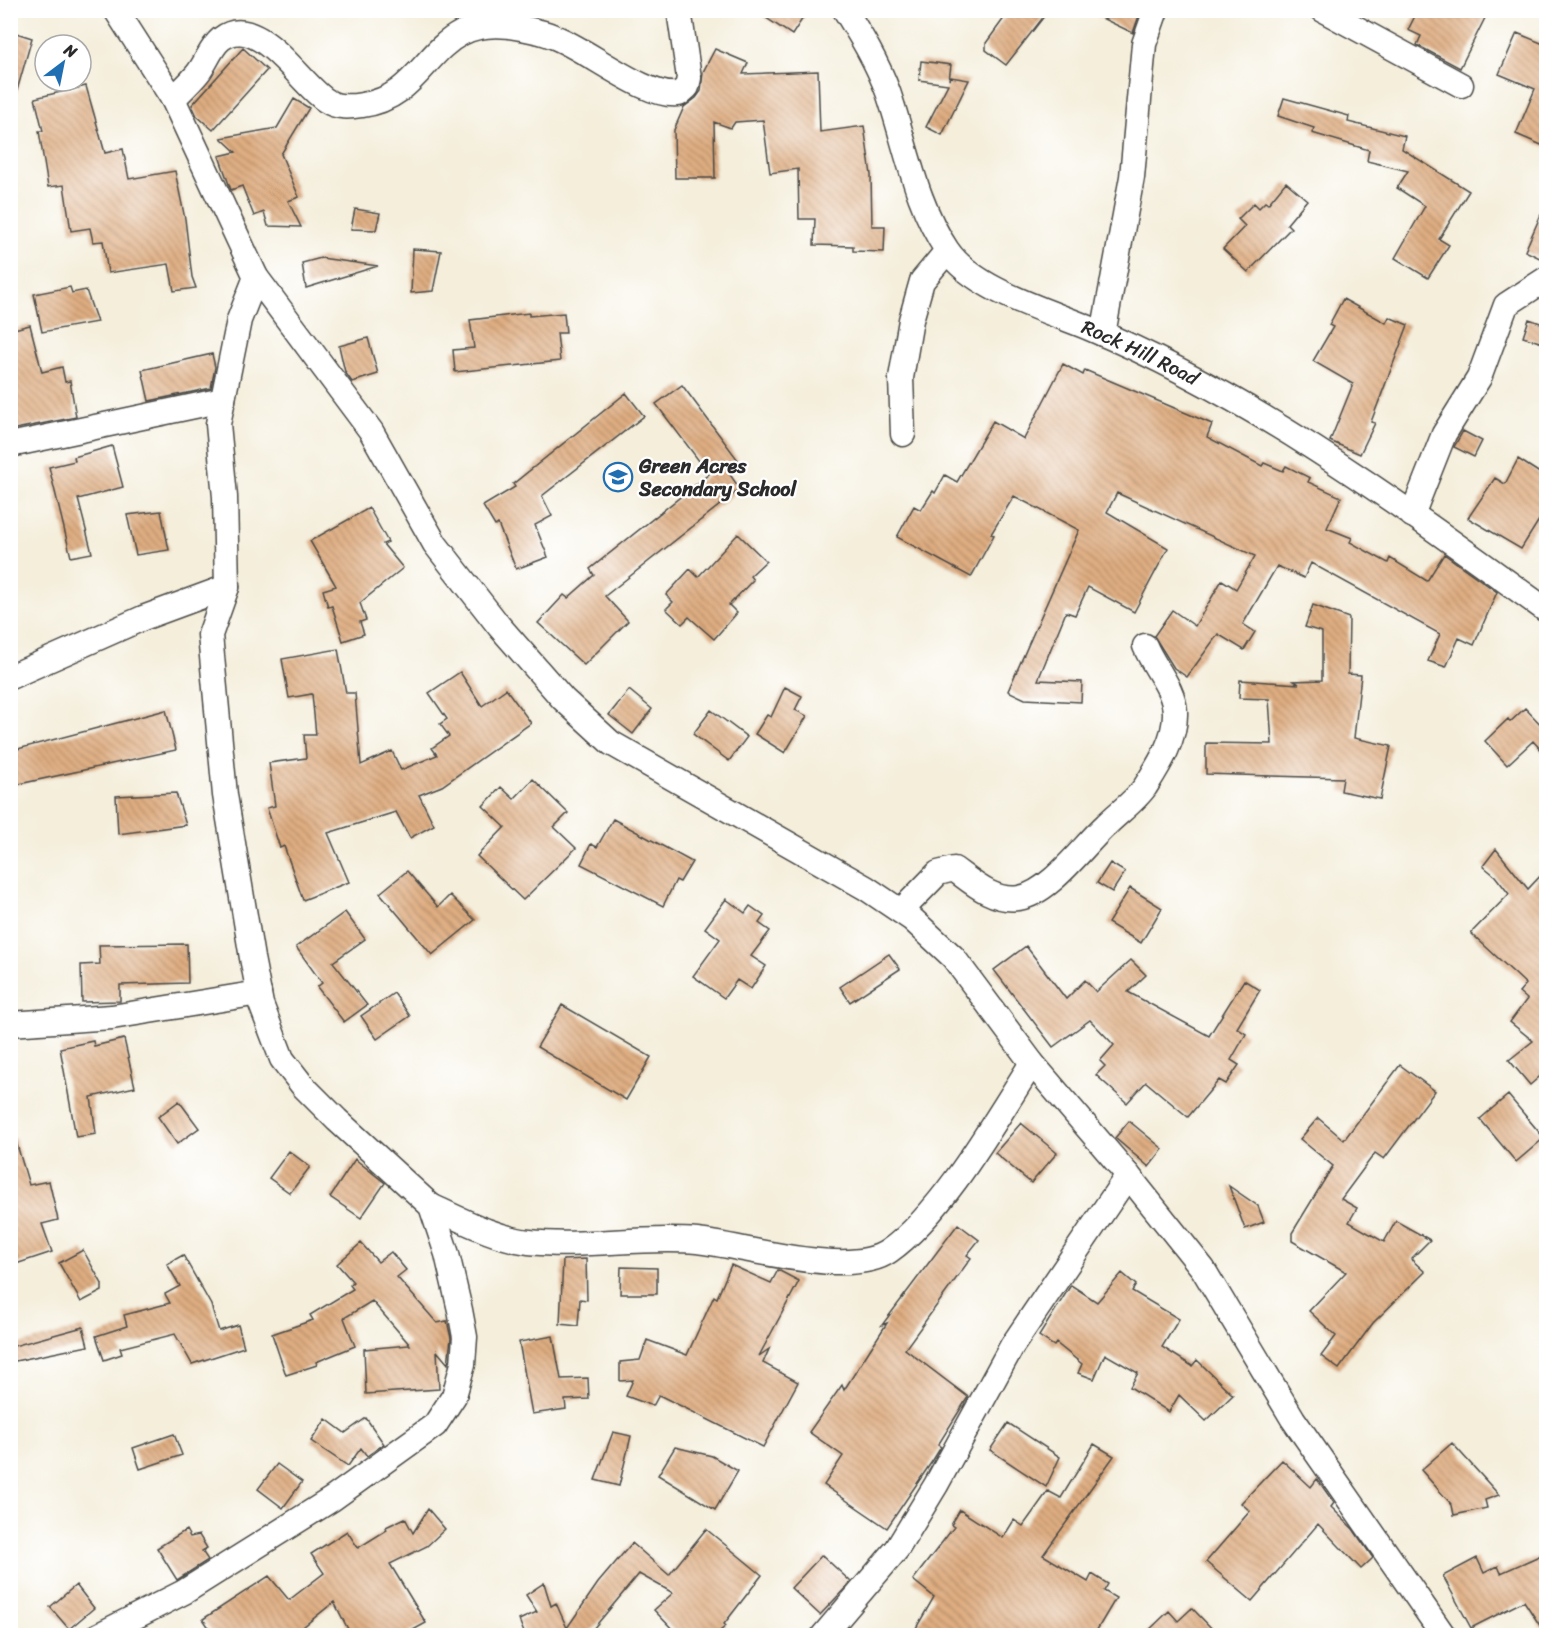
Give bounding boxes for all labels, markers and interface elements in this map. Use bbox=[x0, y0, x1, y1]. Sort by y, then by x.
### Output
north arrow bbox=[33, 33, 93, 93]
text: N bbox=[57, 35, 84, 66]
street label: Rock Hill Road bbox=[1076, 309, 1207, 396]
place label: Green Acres Secondary School bbox=[638, 449, 797, 507]
school or university icon: Green Acres Secondary School bbox=[602, 461, 634, 493]

